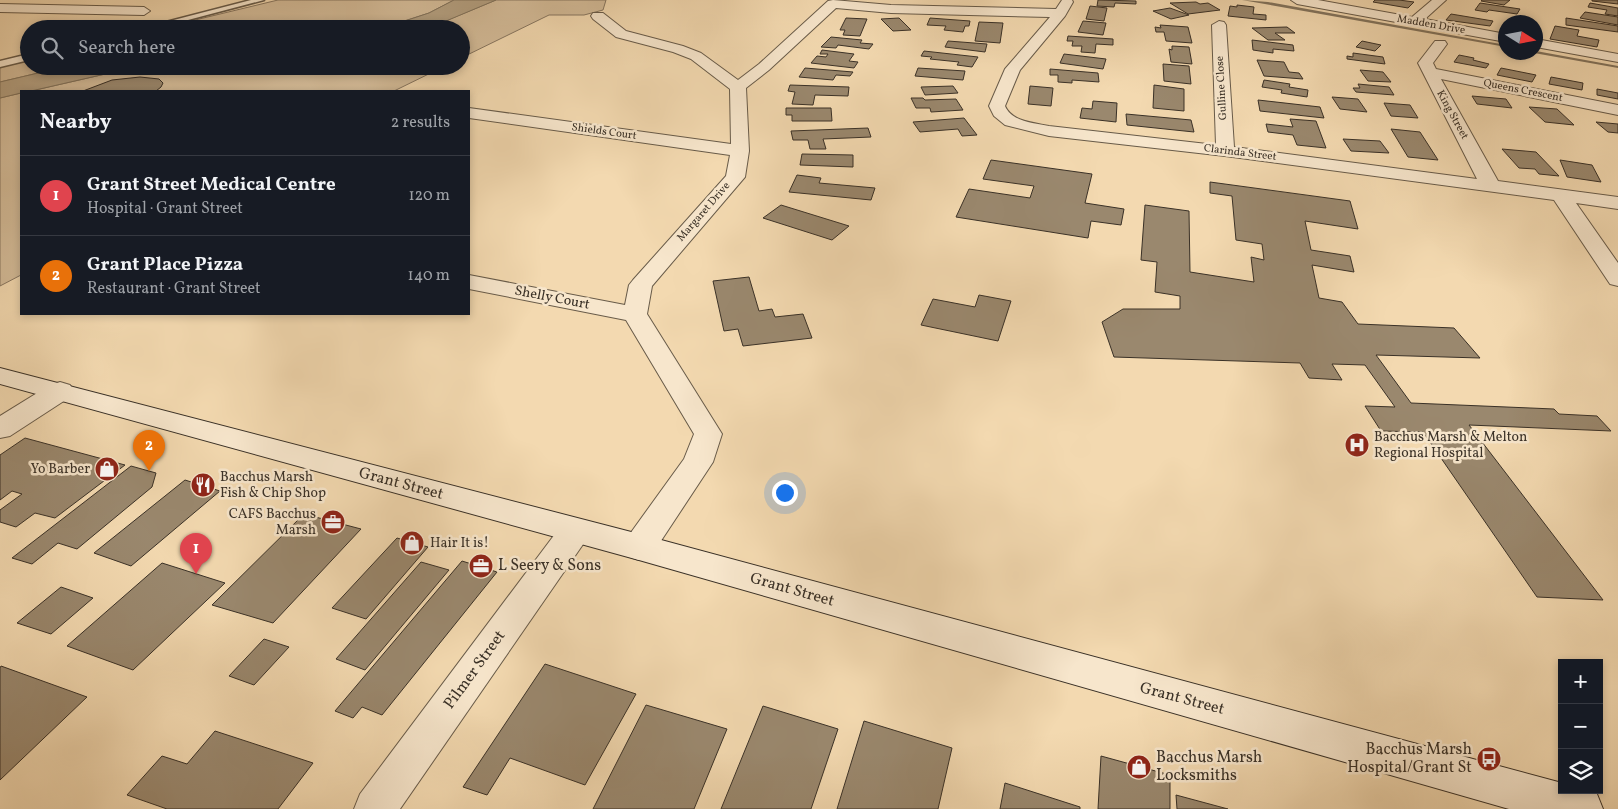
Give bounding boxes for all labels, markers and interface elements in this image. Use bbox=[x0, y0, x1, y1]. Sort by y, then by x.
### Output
street label: Madden Drive bbox=[1396, 12, 1466, 38]
north arrow bbox=[1498, 15, 1543, 60]
search box bbox=[20, 20, 470, 75]
icon: search bbox=[38, 34, 66, 62]
text: Search here bbox=[78, 35, 175, 61]
street label: Gulline Close bbox=[1213, 55, 1231, 121]
street label: Queens Crescent bbox=[1482, 76, 1564, 106]
street label: King Street bbox=[1432, 88, 1472, 142]
text: Nearby bbox=[40, 108, 111, 137]
text: 2 results bbox=[391, 112, 450, 134]
street label: Shields Court bbox=[571, 120, 637, 144]
street label: Clarinda Street bbox=[1203, 141, 1277, 165]
text: Grant Street Medical Centre bbox=[87, 172, 336, 198]
street label: Margaret Drive bbox=[674, 179, 734, 245]
text: 1 bbox=[53, 185, 59, 207]
text: 120 m bbox=[408, 185, 450, 207]
text: Hospital · Grant Street bbox=[87, 198, 243, 220]
text: Grant Place Pizza bbox=[87, 252, 243, 278]
text: 2 bbox=[52, 265, 60, 287]
text: 140 m bbox=[408, 265, 450, 287]
text: Restaurant · Grant Street bbox=[87, 278, 261, 300]
street label: Shelly Court bbox=[513, 281, 591, 315]
place label: Bacchus Marsh & Melton Regional Hospital bbox=[1374, 428, 1527, 463]
pin: 2 bbox=[133, 430, 165, 471]
hospital icon: Bacchus Marsh & Melton Regional Hospital bbox=[1344, 432, 1370, 458]
shop icon: Yo Barber bbox=[94, 456, 120, 482]
place label: Yo Barber bbox=[30, 460, 90, 479]
street label: Grant Street bbox=[356, 462, 446, 506]
place label: Bacchus Marsh Fish & Chip Shop bbox=[220, 468, 326, 503]
restaurant icon: Bacchus Marsh Fish & Chip Shop bbox=[190, 472, 216, 498]
your location bbox=[772, 480, 798, 506]
place label: CAFS Bacchus Marsh bbox=[229, 505, 316, 540]
office icon: CAFS Bacchus Marsh bbox=[320, 509, 346, 535]
shop icon: Hair It is! bbox=[399, 530, 425, 556]
pin: 1 bbox=[180, 533, 212, 574]
place label: Hair It is! bbox=[430, 534, 489, 553]
office icon: L Seery & Sons bbox=[468, 553, 494, 579]
place label: L Seery & Sons bbox=[498, 555, 601, 577]
street label: Grant Street bbox=[747, 567, 837, 613]
street label: Pilmer Street bbox=[439, 626, 511, 714]
map controls bbox=[1558, 659, 1603, 794]
button: + bbox=[1558, 659, 1603, 704]
street label: Grant Street bbox=[1137, 677, 1227, 721]
button: − bbox=[1558, 704, 1603, 749]
place label: Bacchus Marsh Hospital/Grant St bbox=[1347, 739, 1472, 779]
bus stop icon: Bacchus Marsh Hospital/Grant St bbox=[1476, 746, 1502, 772]
place label: Bacchus Marsh Locksmiths bbox=[1156, 747, 1262, 787]
button: layers bbox=[1558, 749, 1603, 794]
shop icon: Bacchus Marsh Locksmiths bbox=[1126, 754, 1152, 780]

